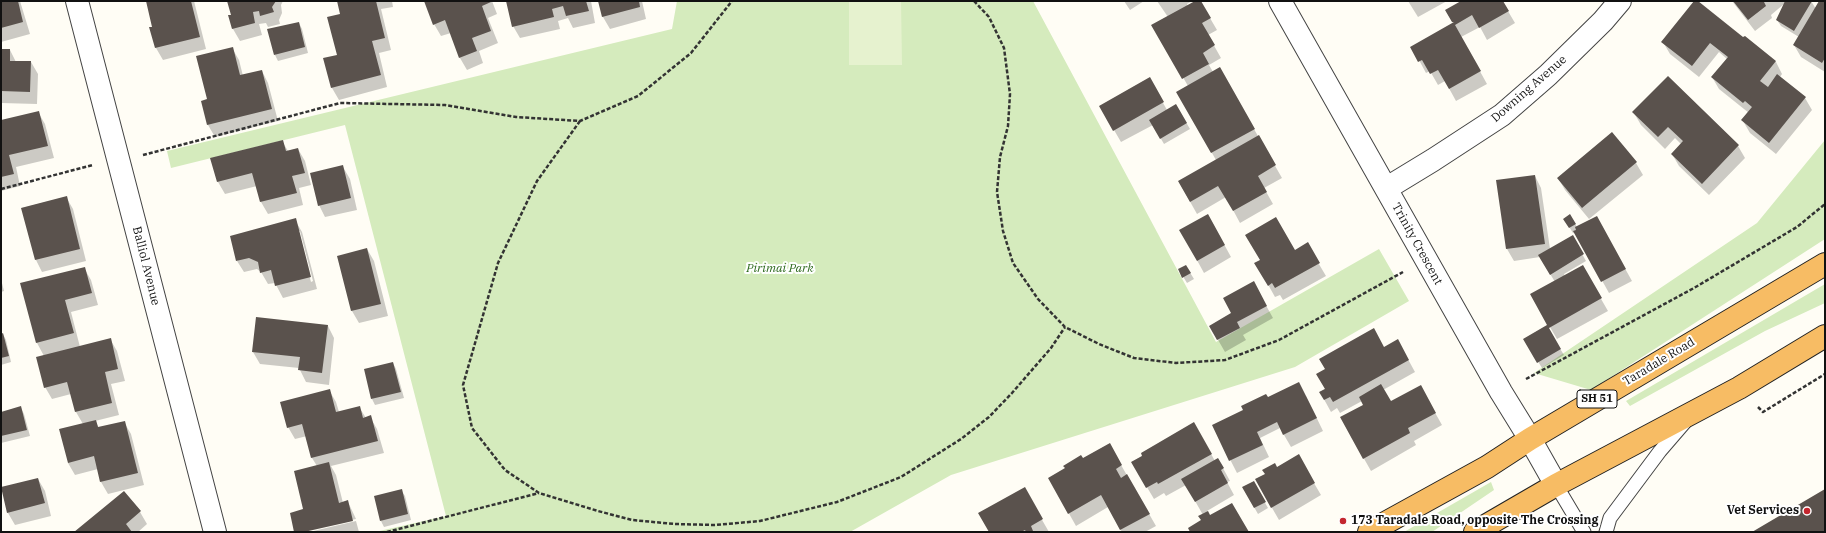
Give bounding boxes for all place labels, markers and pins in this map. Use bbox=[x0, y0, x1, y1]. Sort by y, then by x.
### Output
place label: Vet Services bbox=[1727, 504, 1799, 518]
marker: Vet Services bbox=[1802, 506, 1812, 516]
place label: 173 Taradale Road, opposite The Crossing bbox=[1351, 514, 1598, 528]
marker: 173 Taradale Road, opposite The Crossing bbox=[1338, 516, 1348, 526]

